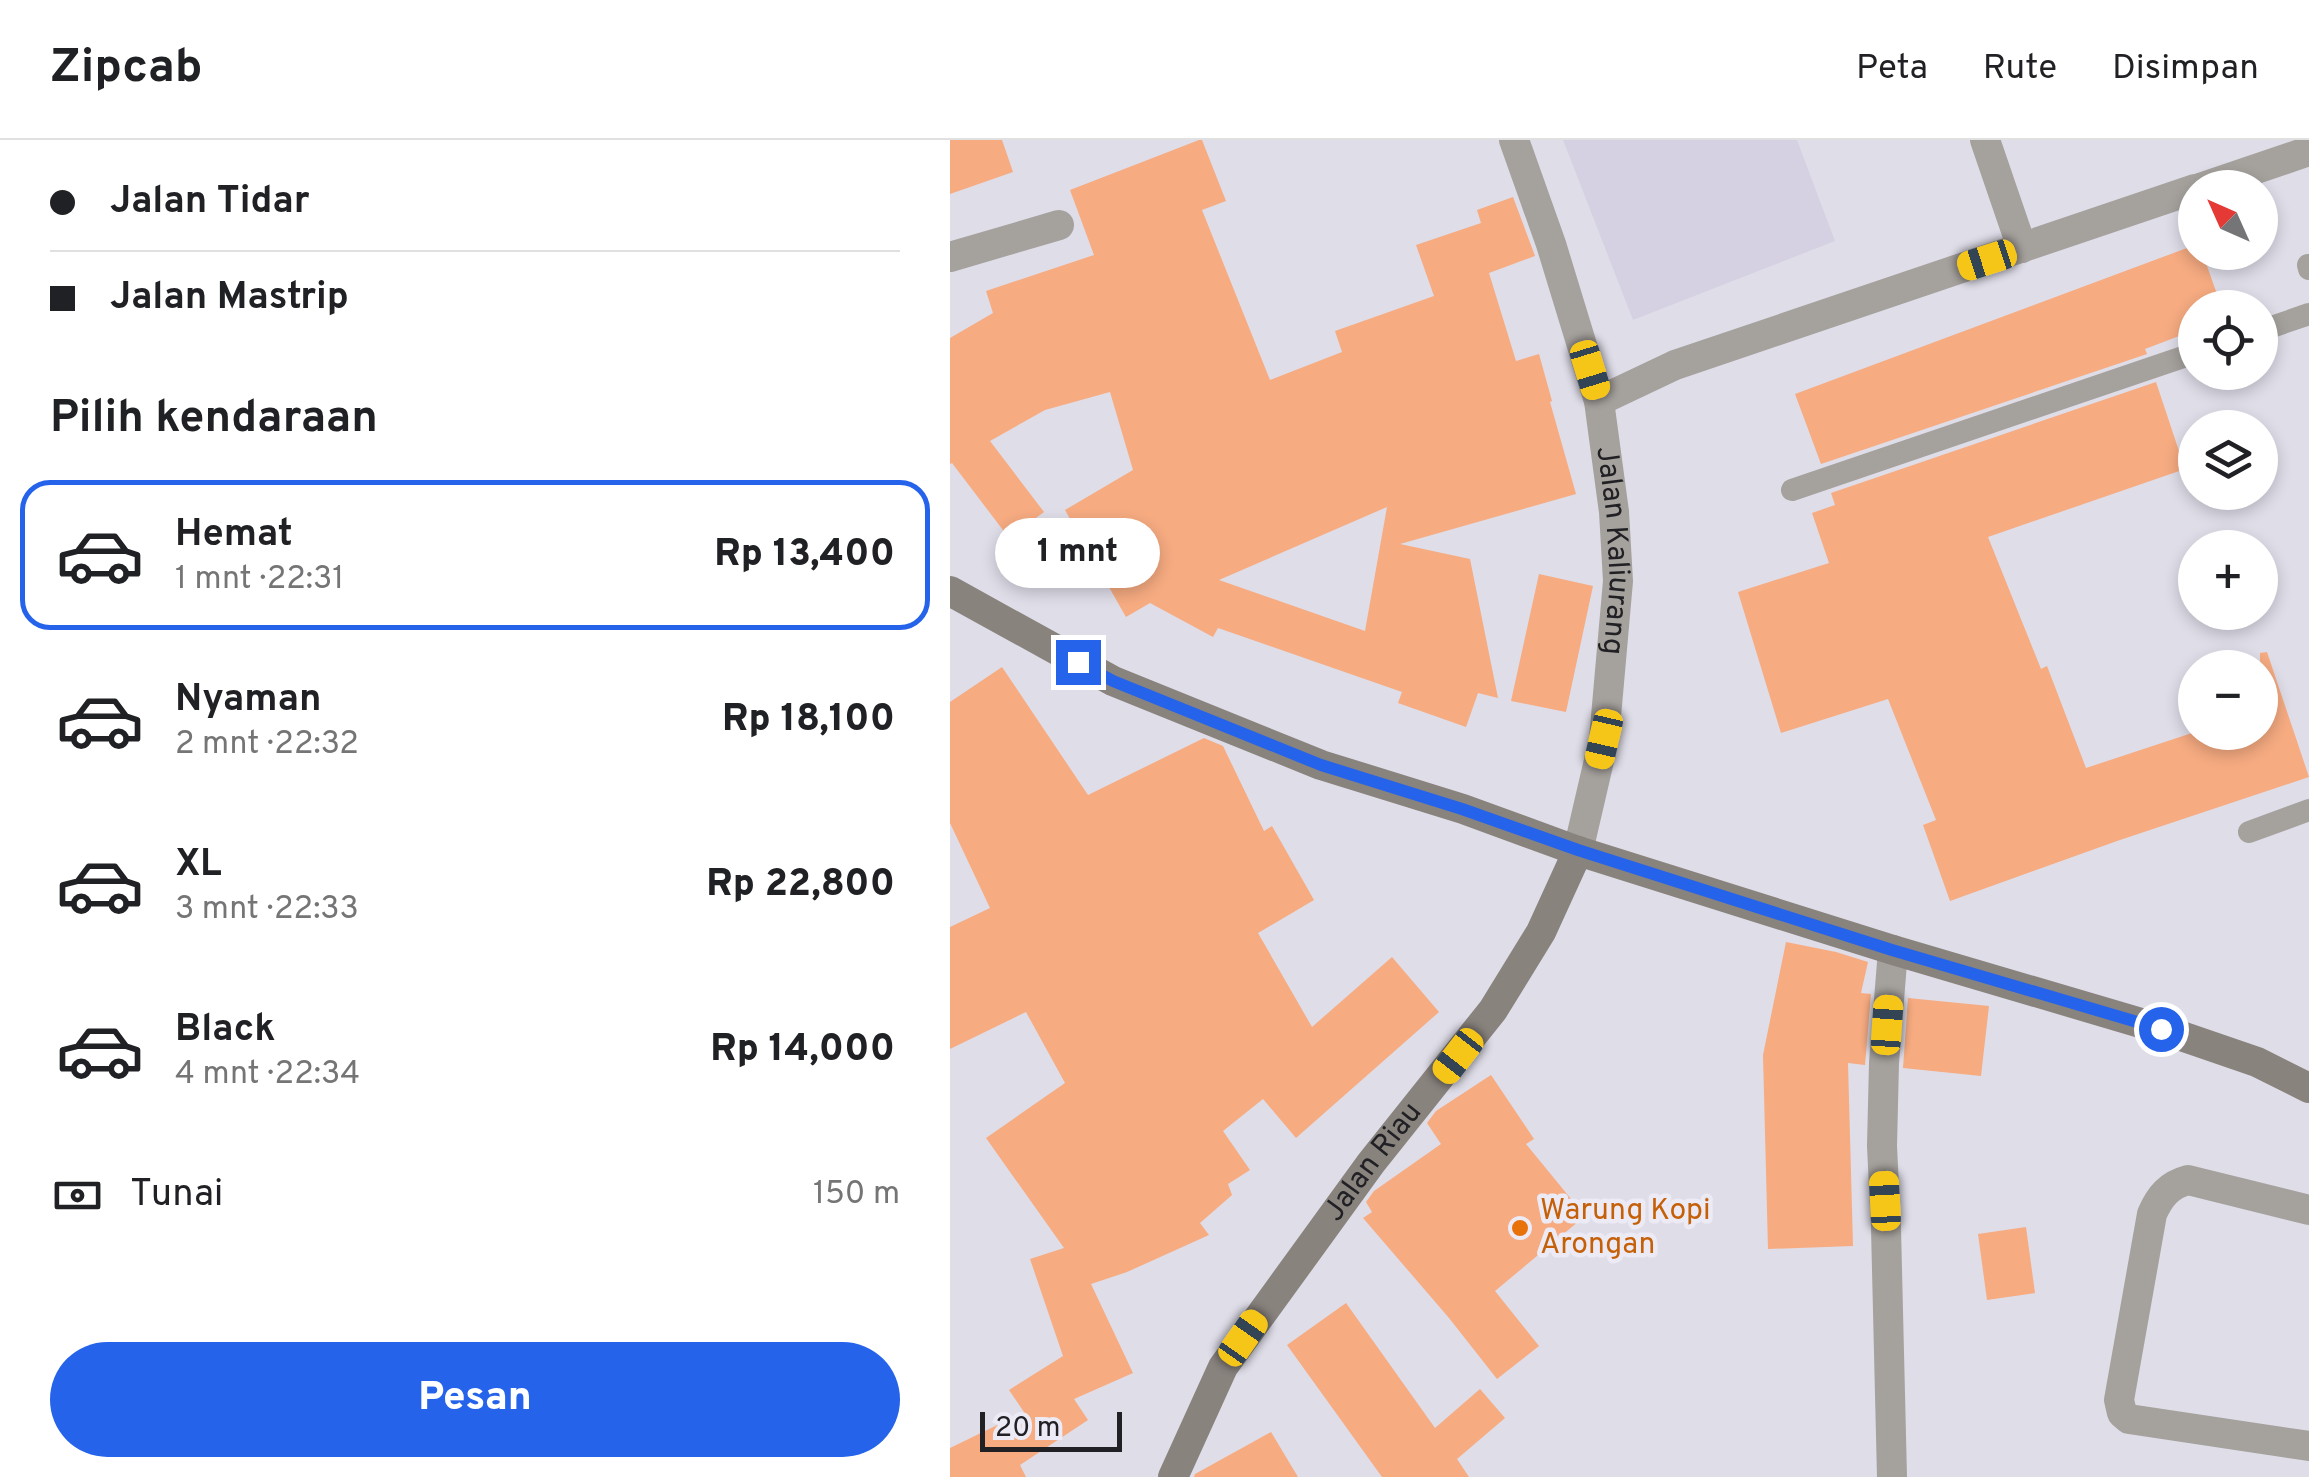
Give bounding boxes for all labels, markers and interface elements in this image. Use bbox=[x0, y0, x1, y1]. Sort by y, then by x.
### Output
text: Zipcab bbox=[50, 39, 202, 99]
text: Peta bbox=[1856, 47, 1928, 91]
text: Rute bbox=[1983, 47, 2057, 91]
text: Disimpan bbox=[2112, 47, 2259, 91]
north arrow bbox=[2178, 170, 2278, 270]
map controls bbox=[2178, 170, 2278, 750]
text: Jalan Tidar bbox=[110, 178, 310, 227]
car bbox=[1954, 236, 2020, 284]
text: Jalan Mastrip bbox=[110, 274, 349, 323]
button: locate bbox=[2178, 290, 2278, 390]
car bbox=[1567, 337, 1613, 403]
text: Pilih kendaraan bbox=[50, 391, 378, 448]
button: layers bbox=[2178, 410, 2278, 510]
street label: Jalan Kaliurang bbox=[1587, 444, 1637, 656]
icon: car bbox=[55, 510, 145, 600]
text: Hemat bbox=[175, 511, 293, 560]
callout: 1 mnt bbox=[996, 517, 1160, 587]
button: + bbox=[2178, 530, 2278, 630]
text: Rp 13,400 bbox=[714, 531, 895, 580]
text: 1 mnt bbox=[1037, 533, 1118, 573]
text: 1 mnt · 22:31 bbox=[175, 560, 344, 600]
route end bbox=[1056, 640, 1101, 685]
button: − bbox=[2178, 650, 2278, 750]
icon: car bbox=[55, 675, 145, 765]
text: Nyaman bbox=[175, 676, 322, 725]
text: Rp 18,100 bbox=[722, 696, 895, 745]
car bbox=[1583, 706, 1625, 772]
text: 2 mnt · 22:32 bbox=[175, 725, 359, 765]
icon: car bbox=[55, 840, 145, 930]
text: XL bbox=[175, 841, 222, 890]
text: Rp 22,800 bbox=[706, 861, 895, 910]
text: 3 mnt · 22:33 bbox=[175, 890, 359, 930]
car bbox=[1870, 994, 1904, 1056]
icon: car bbox=[55, 1005, 145, 1095]
text: Black bbox=[175, 1006, 275, 1055]
route start bbox=[2139, 1007, 2184, 1052]
car bbox=[1428, 1023, 1488, 1089]
text: Rp 14,000 bbox=[710, 1026, 895, 1075]
text: 4 mnt · 22:34 bbox=[175, 1055, 360, 1095]
street label: Jalan Riau bbox=[1316, 1095, 1431, 1229]
icon: cash bbox=[50, 1168, 105, 1223]
car bbox=[1868, 1170, 1902, 1232]
text: Tunai bbox=[130, 1171, 224, 1220]
text: 150 m bbox=[813, 1175, 900, 1215]
place label: Warung Kopi Arongan bbox=[1540, 1193, 1711, 1264]
marker: Warung Kopi Arongan bbox=[1509, 1217, 1531, 1239]
car bbox=[1214, 1305, 1272, 1371]
button: Pesan bbox=[50, 1342, 900, 1457]
scale bar bbox=[980, 1407, 1122, 1452]
text: 20 m bbox=[995, 1411, 1060, 1447]

